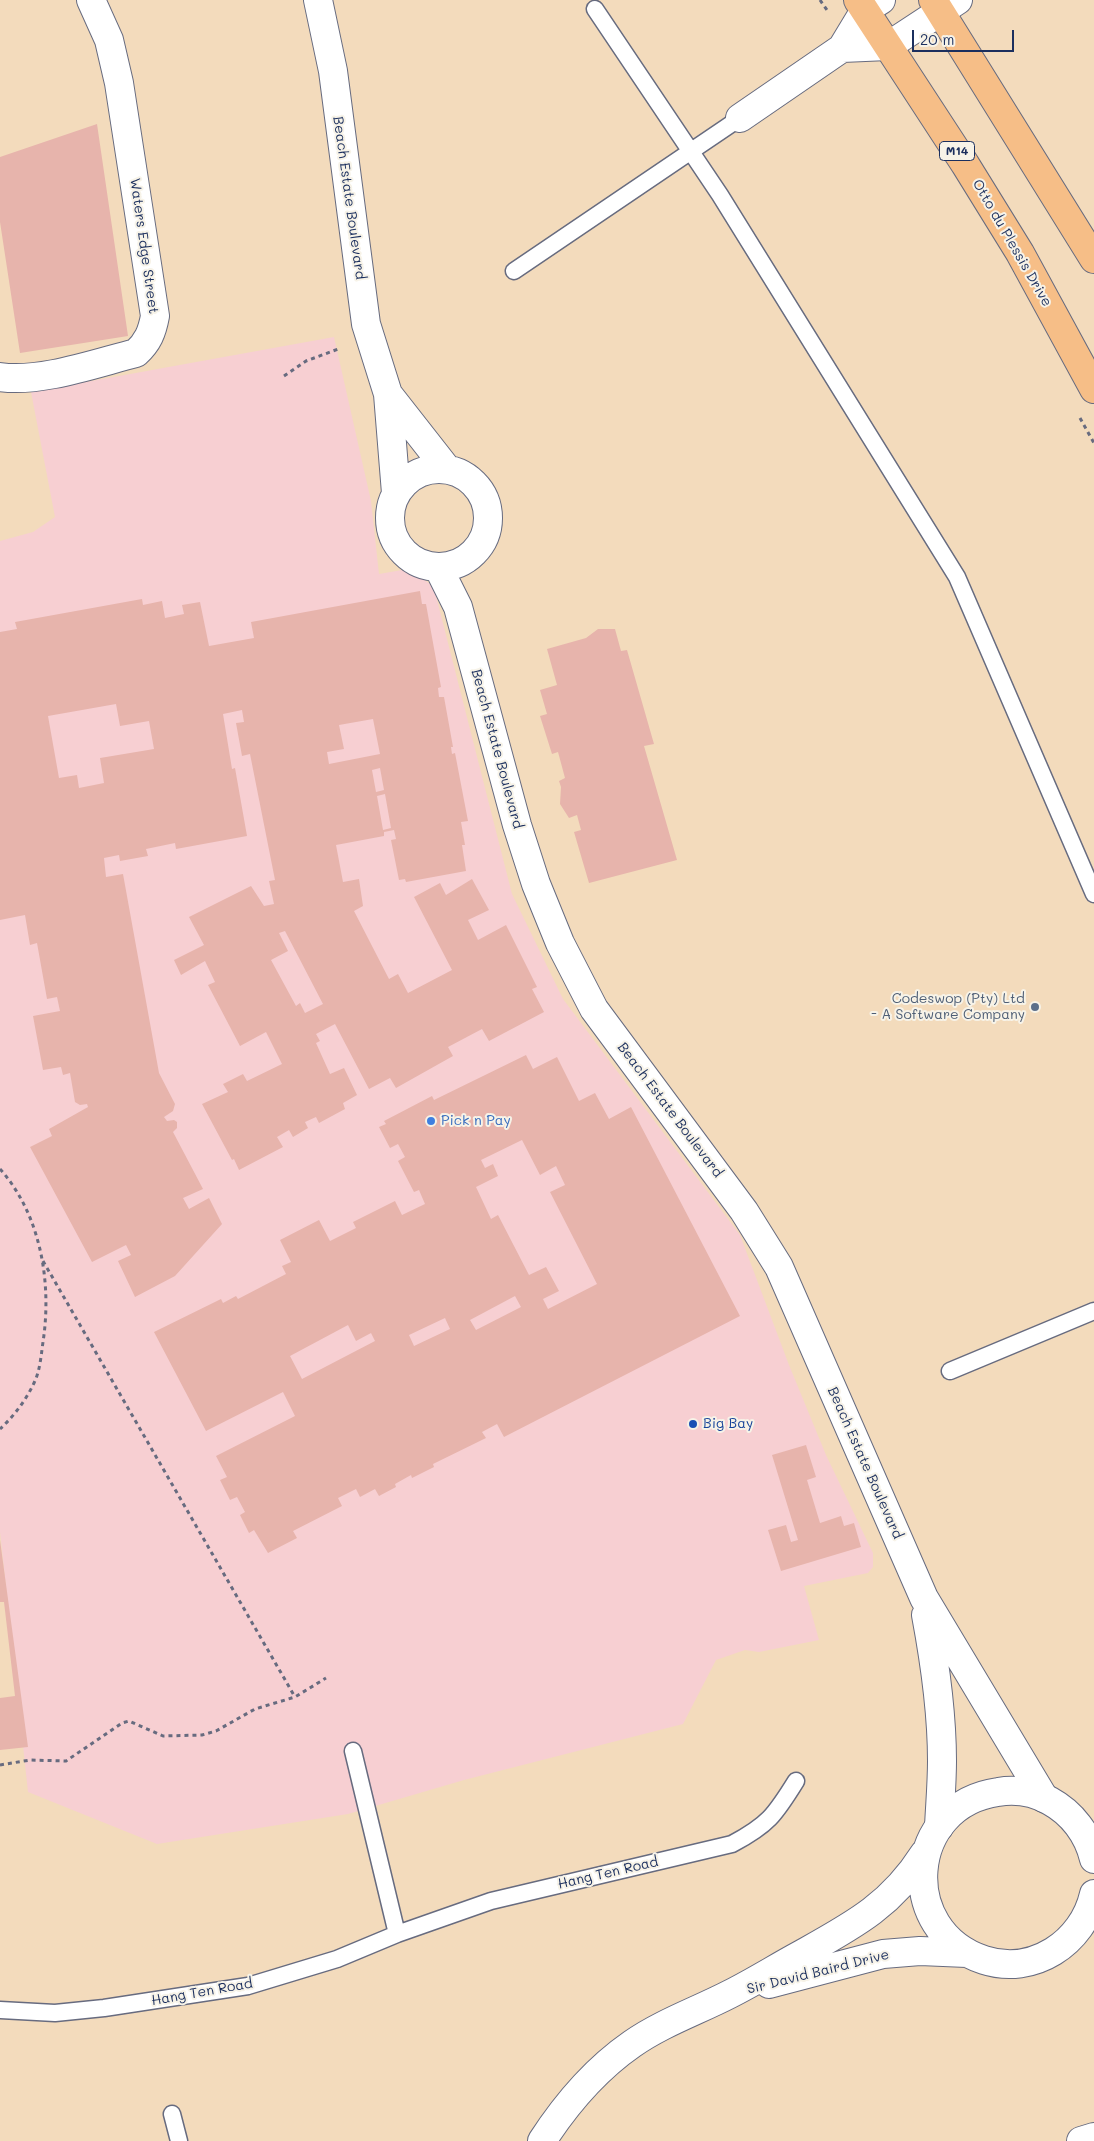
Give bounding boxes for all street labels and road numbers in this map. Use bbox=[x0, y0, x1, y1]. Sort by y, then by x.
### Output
street label: Beach Estate Boulevard bbox=[329, 115, 369, 281]
road number: M14 bbox=[940, 142, 974, 160]
street label: Otto du Plessis Drive bbox=[969, 176, 1055, 310]
street label: Waters Edge Street bbox=[126, 177, 162, 315]
street label: Beach Estate Boulevard bbox=[468, 667, 526, 831]
street label: Beach Estate Boulevard bbox=[614, 1039, 726, 1181]
street label: Beach Estate Boulevard bbox=[824, 1384, 906, 1542]
street label: Hang Ten Road bbox=[556, 1853, 660, 1893]
street label: Sir David Baird Drive bbox=[745, 1946, 891, 1998]
street label: Hang Ten Road bbox=[150, 1975, 254, 2009]

